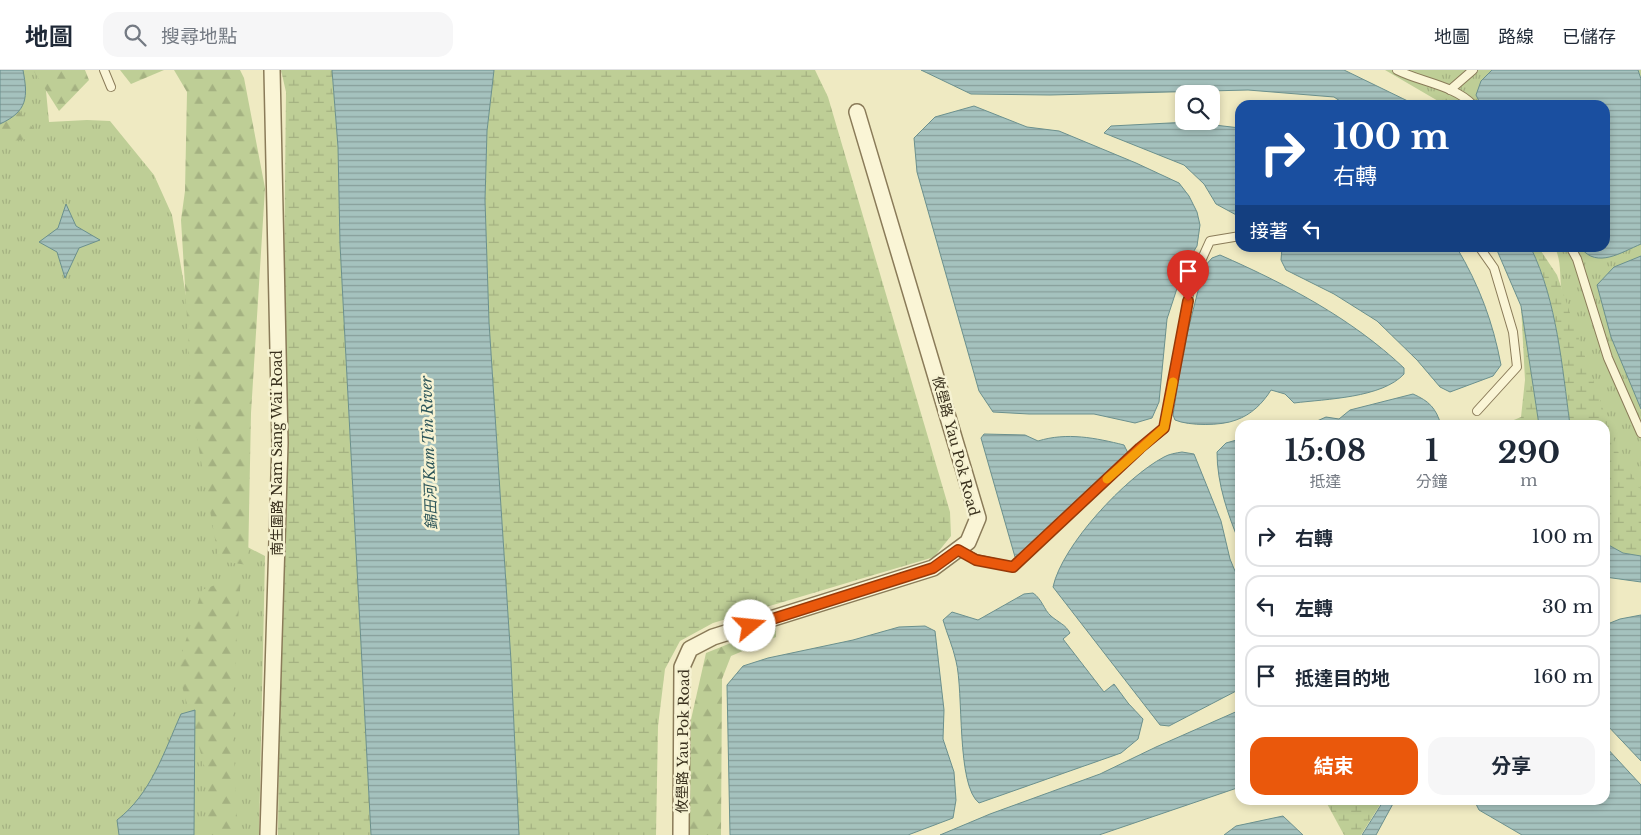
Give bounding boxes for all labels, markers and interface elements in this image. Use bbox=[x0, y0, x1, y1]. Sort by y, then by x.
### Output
search box bbox=[103, 12, 453, 57]
icon: search bbox=[121, 21, 149, 49]
text: 地圖 bbox=[25, 22, 73, 51]
text: 搜尋地點 bbox=[161, 25, 237, 48]
text: 地圖 bbox=[1434, 26, 1470, 48]
text: 路線 bbox=[1498, 26, 1534, 48]
text: 已儲存 bbox=[1562, 26, 1616, 48]
map controls bbox=[1175, 85, 1220, 130]
button: search bbox=[1175, 85, 1220, 130]
text: 100 m bbox=[1333, 115, 1449, 158]
icon: right bbox=[1250, 120, 1315, 185]
text: 右轉 bbox=[1333, 163, 1377, 190]
icon: left bbox=[1298, 215, 1326, 243]
text: 接著 bbox=[1250, 220, 1288, 243]
pin bbox=[1167, 250, 1209, 301]
icon: arrive bbox=[1174, 257, 1202, 285]
street label: 南生圍路 Nam Sang Wai Road bbox=[268, 349, 286, 556]
street label: 攸壆路 Yau Pok Road bbox=[929, 374, 983, 518]
water label: 錦田河 Kam Tin River bbox=[416, 375, 441, 530]
text: 15:08 bbox=[1285, 432, 1366, 469]
text: 1 bbox=[1425, 432, 1438, 469]
text: 290 bbox=[1498, 434, 1560, 471]
text: m bbox=[1520, 470, 1537, 490]
text: 抵達 bbox=[1309, 471, 1341, 491]
text: 分鐘 bbox=[1416, 471, 1448, 491]
icon: right bbox=[1252, 522, 1280, 550]
text: 100 m bbox=[1532, 525, 1593, 548]
text: 右轉 bbox=[1295, 527, 1333, 550]
icon: left bbox=[1252, 592, 1280, 620]
text: 30 m bbox=[1542, 595, 1593, 618]
text: 左轉 bbox=[1295, 597, 1333, 620]
position arrow bbox=[723, 599, 775, 651]
icon: arrive bbox=[1252, 662, 1280, 690]
text: 160 m bbox=[1533, 665, 1593, 688]
text: 抵達目的地 bbox=[1295, 667, 1390, 690]
street label: 攸壆路 Yau Pok Road bbox=[673, 668, 693, 813]
button: 結束 bbox=[1250, 737, 1418, 795]
button: 分享 bbox=[1428, 737, 1595, 795]

